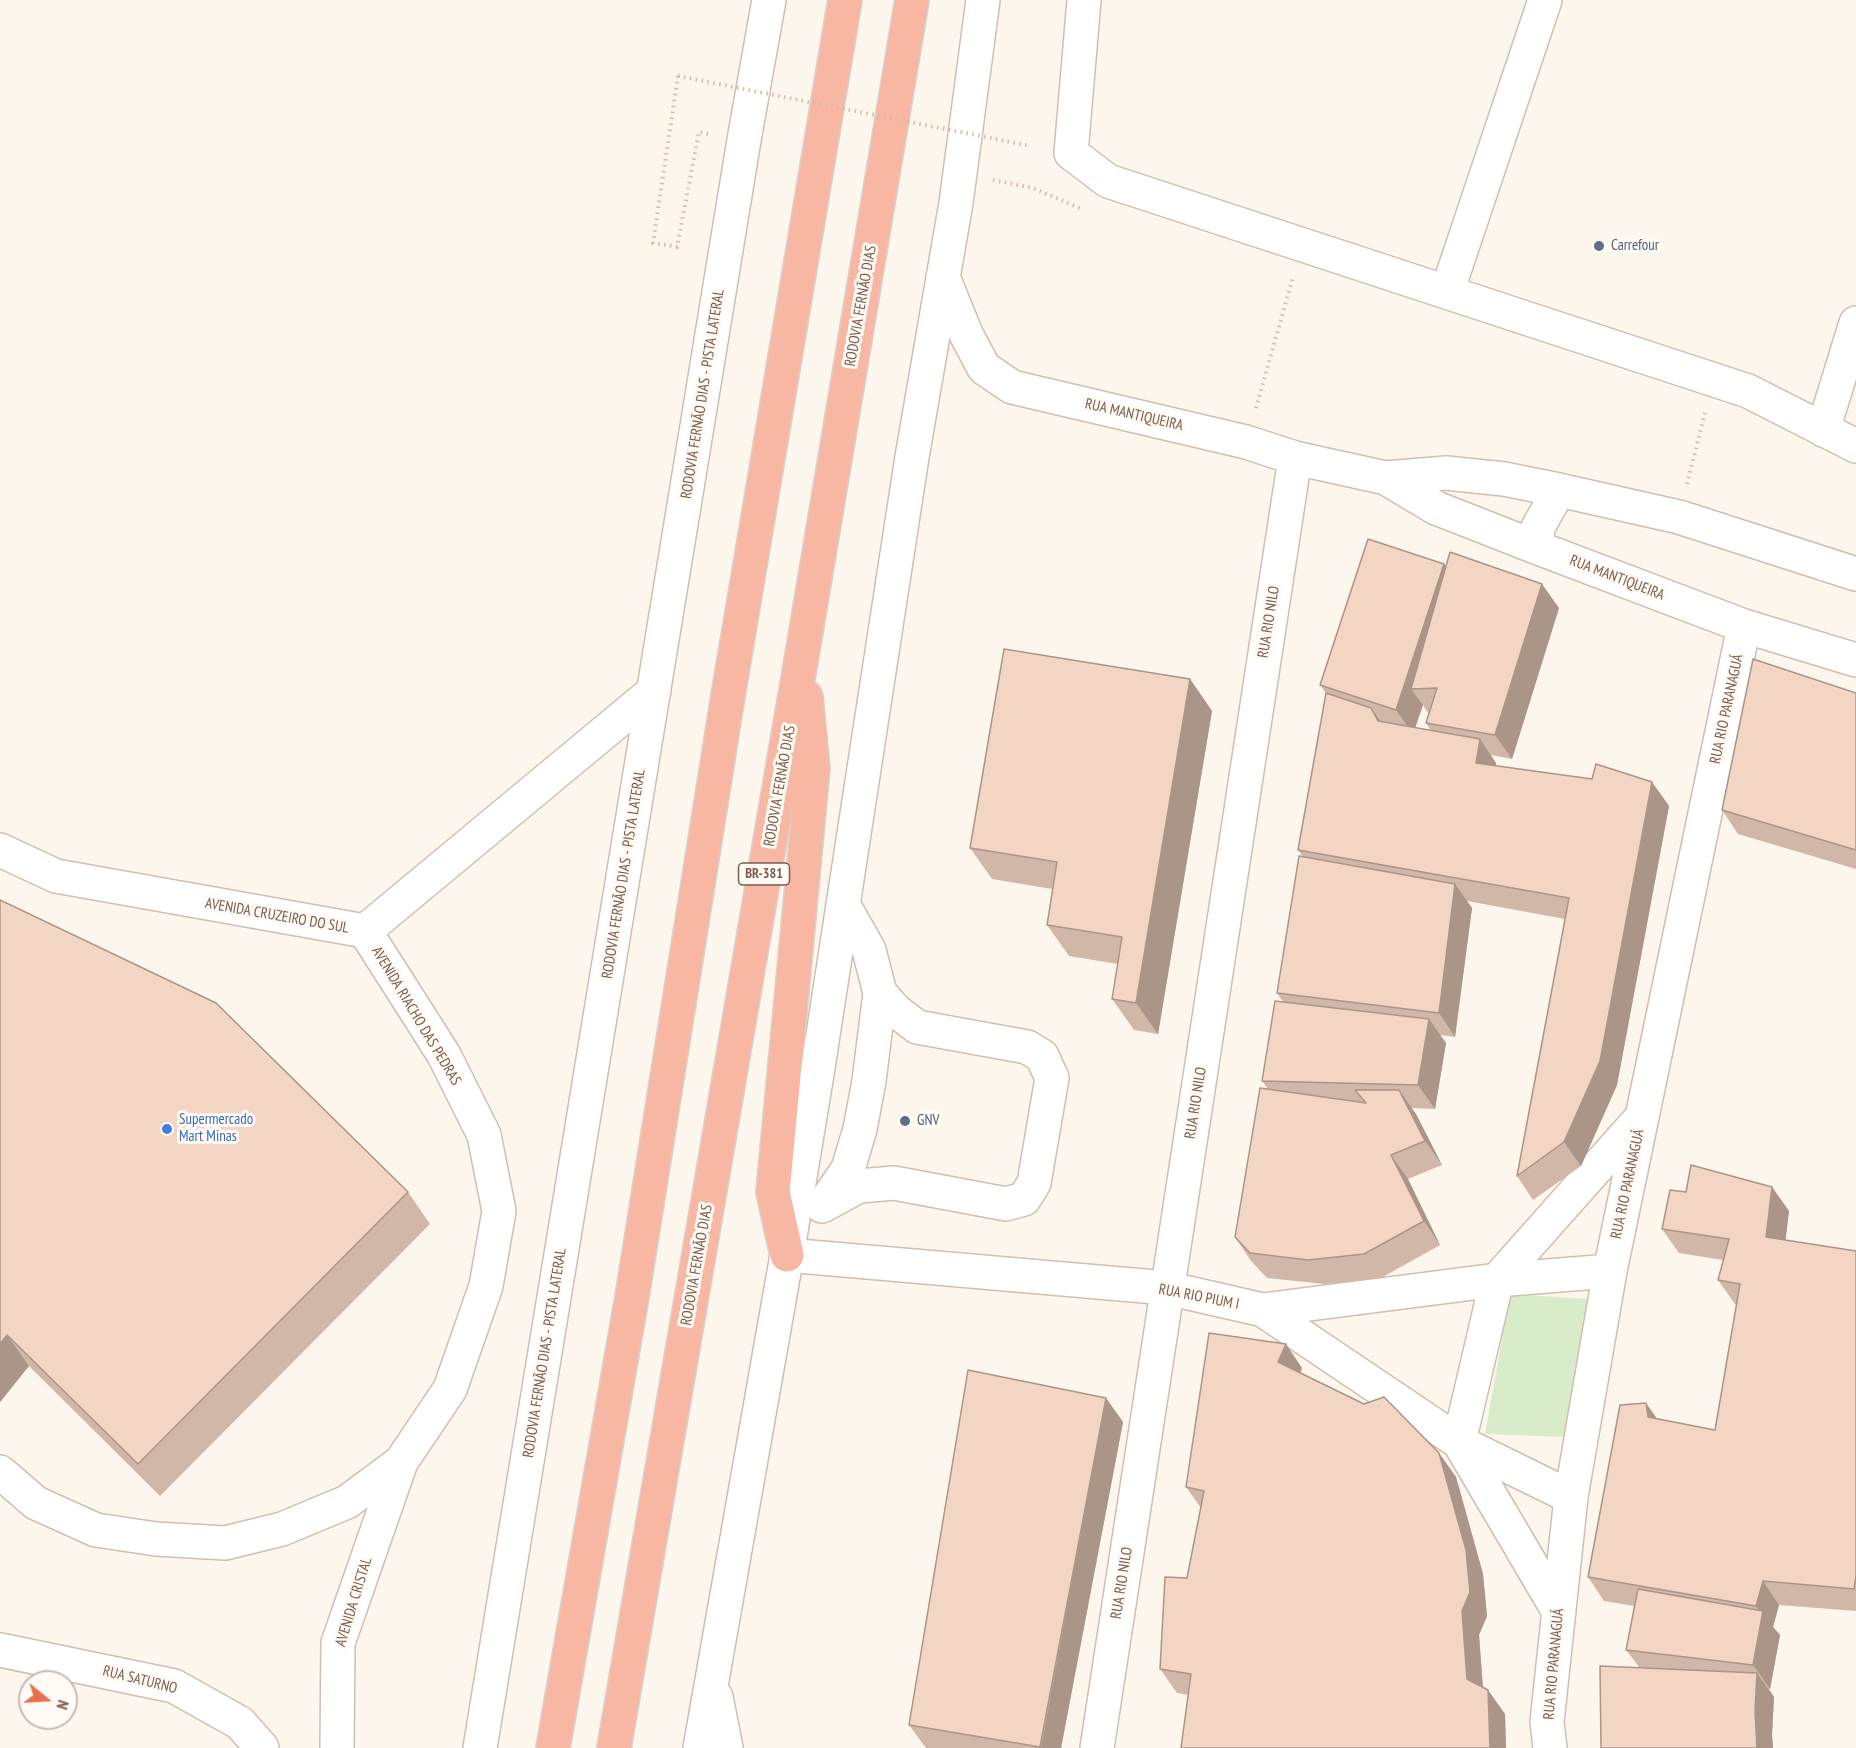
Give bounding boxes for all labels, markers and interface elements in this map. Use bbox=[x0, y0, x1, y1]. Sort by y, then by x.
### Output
place label: Carrefour bbox=[1611, 237, 1659, 255]
marker: Carrefour bbox=[1592, 239, 1606, 253]
street label: RODOVIA FERNÃO DIAS bbox=[842, 244, 880, 368]
street label: RODOVIA FERNÃO DIAS - PISTA LATERAL bbox=[678, 288, 728, 500]
street label: RUA MANTIQUEIRA bbox=[1083, 395, 1185, 435]
street label: RUA MANTIQUEIRA bbox=[1567, 552, 1667, 604]
street label: RUA RIO NILO bbox=[1254, 585, 1284, 659]
street label: RUA RIO PARANAGUÁ bbox=[1707, 653, 1747, 765]
street label: RODOVIA FERNÃO DIAS bbox=[761, 724, 799, 848]
street label: RODOVIA FERNÃO DIAS - PISTA LATERAL bbox=[599, 768, 649, 980]
road number: BR-381 bbox=[738, 863, 789, 885]
street label: AVENIDA CRUZEIRO DO SUL bbox=[204, 894, 350, 938]
street label: AVENIDA RIACHO DAS PEDRAS bbox=[367, 943, 465, 1089]
street label: RUA RIO NILO bbox=[1181, 1066, 1211, 1140]
place label: Supermercado Mart Minas bbox=[179, 1111, 253, 1146]
place label: GNV bbox=[917, 1112, 939, 1130]
marker: GNV bbox=[898, 1114, 912, 1128]
marker: Supermercado Mart Minas bbox=[160, 1122, 174, 1136]
street label: RUA RIO PARANAGUÁ bbox=[1608, 1128, 1648, 1240]
street label: RODOVIA FERNÃO DIAS bbox=[678, 1203, 716, 1327]
street label: RODOVIA FERNÃO DIAS - PISTA LATERAL bbox=[520, 1247, 570, 1459]
street label: RUA RIO PIUM I bbox=[1157, 1280, 1241, 1314]
street label: RUA RIO NILO bbox=[1107, 1546, 1137, 1620]
street label: AVENIDA CRISTAL bbox=[332, 1555, 376, 1649]
street label: RUA RIO PARANAGUÁ bbox=[1540, 1608, 1568, 1720]
street label: RUA SATURNO bbox=[101, 1662, 179, 1698]
north arrow bbox=[18, 1670, 78, 1730]
text: N bbox=[52, 1698, 74, 1712]

